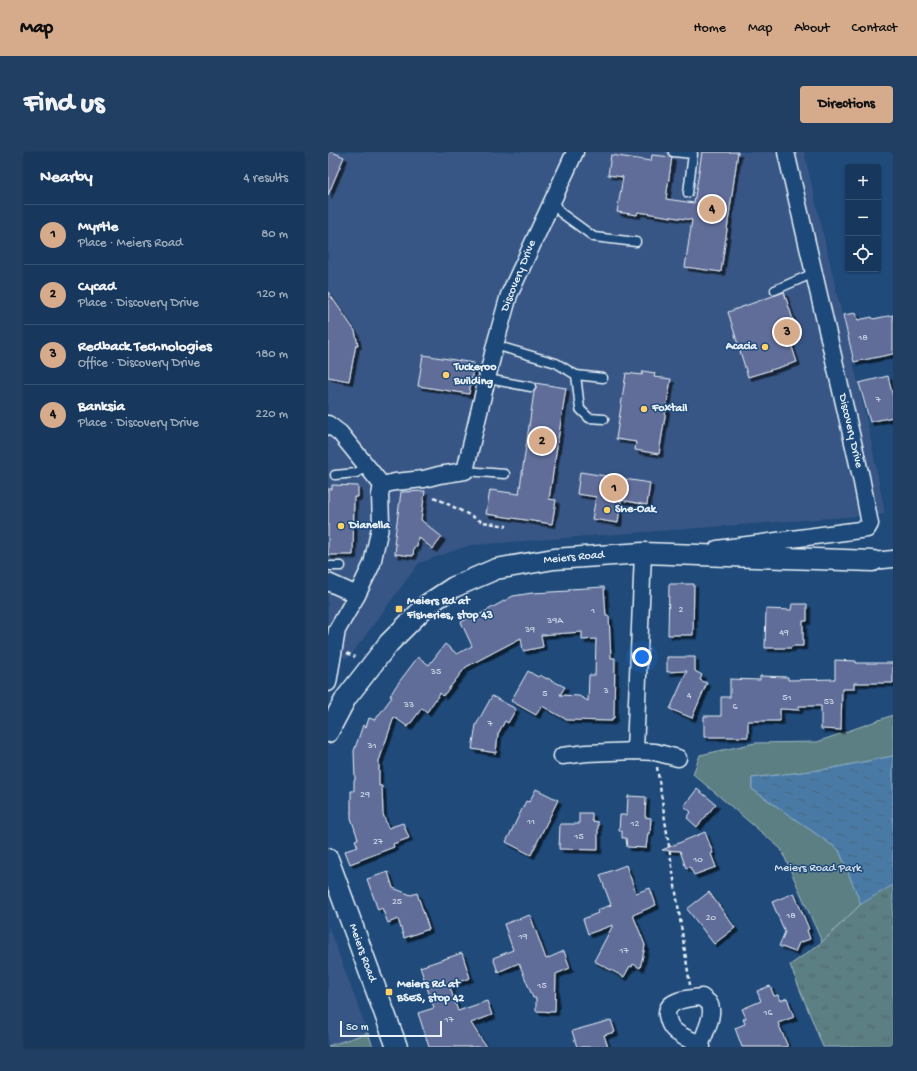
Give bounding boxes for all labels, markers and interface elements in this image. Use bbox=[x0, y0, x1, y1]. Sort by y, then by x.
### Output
text: Map bbox=[20, 17, 53, 40]
text: Home bbox=[694, 20, 726, 37]
text: Map bbox=[748, 20, 772, 37]
text: About bbox=[794, 20, 830, 37]
text: Contact bbox=[852, 20, 897, 37]
button: Directions bbox=[800, 86, 893, 123]
text: Find us bbox=[24, 88, 104, 121]
map controls bbox=[845, 164, 881, 272]
button: + bbox=[845, 164, 881, 200]
text: Nearby bbox=[40, 168, 93, 188]
text: 4 results bbox=[244, 171, 288, 186]
pin: 4 bbox=[699, 194, 725, 224]
button: − bbox=[845, 200, 881, 236]
text: Myrtle bbox=[78, 218, 118, 236]
text: 1 bbox=[50, 227, 56, 242]
text: 80 m bbox=[261, 227, 288, 242]
text: Place · Meiers Road bbox=[78, 236, 183, 251]
button: locate bbox=[845, 236, 881, 272]
street label: Discovery Drive bbox=[498, 238, 540, 315]
text: Cycad bbox=[78, 278, 116, 296]
text: 2 bbox=[50, 287, 56, 302]
text: 120 m bbox=[257, 287, 288, 302]
text: Place · Discovery Drive bbox=[78, 296, 199, 311]
pin: 3 bbox=[774, 317, 800, 347]
house number: 18 bbox=[857, 332, 868, 344]
text: Redback Technologies bbox=[78, 338, 212, 356]
place label: Acacia bbox=[725, 340, 758, 354]
marker: Acacia bbox=[760, 342, 770, 352]
text: 3 bbox=[50, 347, 56, 362]
text: 180 m bbox=[256, 347, 288, 362]
text: Office · Discovery Drive bbox=[78, 356, 200, 371]
place label: Tuckeroo Building bbox=[453, 361, 497, 389]
marker: Tuckeroo Building bbox=[441, 370, 451, 380]
street label: Discovery Drive bbox=[834, 392, 866, 470]
house number: 7 bbox=[874, 394, 881, 406]
text: Banksia bbox=[78, 398, 125, 416]
place label: Foxtail bbox=[651, 402, 688, 416]
marker: Foxtail bbox=[639, 404, 649, 414]
text: 4 bbox=[50, 407, 56, 422]
text: 220 m bbox=[256, 407, 288, 422]
text: Place · Discovery Drive bbox=[78, 416, 199, 431]
pin: 2 bbox=[529, 426, 555, 456]
pin: 1 bbox=[601, 473, 627, 503]
place label: She-Oak bbox=[615, 503, 658, 517]
marker: She-Oak bbox=[602, 505, 612, 515]
place label: Dianella bbox=[348, 519, 391, 533]
marker: Dianella bbox=[336, 521, 346, 531]
street label: Meiers Road bbox=[543, 548, 606, 568]
place label: Meiers Rd at Fisheries, stop 43 bbox=[406, 595, 493, 623]
marker: Meiers Rd at Fisheries, stop 43 bbox=[394, 604, 404, 614]
house number: 2 bbox=[679, 604, 684, 616]
house number: 1 bbox=[590, 605, 595, 617]
house number: 39A bbox=[546, 615, 564, 627]
house number: 39 bbox=[524, 624, 535, 636]
house number: 49 bbox=[779, 627, 789, 639]
your location bbox=[632, 647, 652, 667]
house number: 35 bbox=[430, 666, 441, 678]
house number: 3 bbox=[602, 685, 609, 697]
house number: 5 bbox=[542, 688, 548, 700]
house number: 4 bbox=[687, 690, 692, 702]
house number: 51 bbox=[782, 692, 792, 704]
house number: 53 bbox=[824, 696, 834, 708]
house number: 33 bbox=[403, 699, 414, 711]
house number: 6 bbox=[732, 701, 738, 713]
house number: 7 bbox=[486, 718, 493, 730]
house number: 31 bbox=[366, 740, 377, 752]
house number: 29 bbox=[360, 789, 370, 801]
house number: 11 bbox=[526, 816, 535, 828]
house number: 12 bbox=[630, 818, 640, 830]
house number: 15 bbox=[573, 831, 584, 843]
house number: 27 bbox=[373, 836, 384, 848]
house number: 10 bbox=[692, 854, 703, 866]
park label: Meiers Road Park bbox=[775, 862, 863, 876]
house number: 25 bbox=[392, 896, 402, 908]
house number: 18 bbox=[785, 910, 796, 922]
house number: 20 bbox=[706, 912, 717, 924]
street label: Meiers Road bbox=[345, 922, 379, 985]
house number: 19 bbox=[517, 931, 528, 943]
house number: 17 bbox=[618, 945, 629, 957]
place label: Meiers Rd at BSES, stop 42 bbox=[396, 978, 464, 1006]
house number: 15 bbox=[536, 980, 547, 992]
marker: Meiers Rd at BSES, stop 42 bbox=[384, 987, 394, 997]
house number: 16 bbox=[762, 1007, 773, 1019]
house number: 17 bbox=[443, 1014, 454, 1026]
scale bar bbox=[340, 1019, 442, 1038]
text: 50 m bbox=[346, 1022, 368, 1034]

